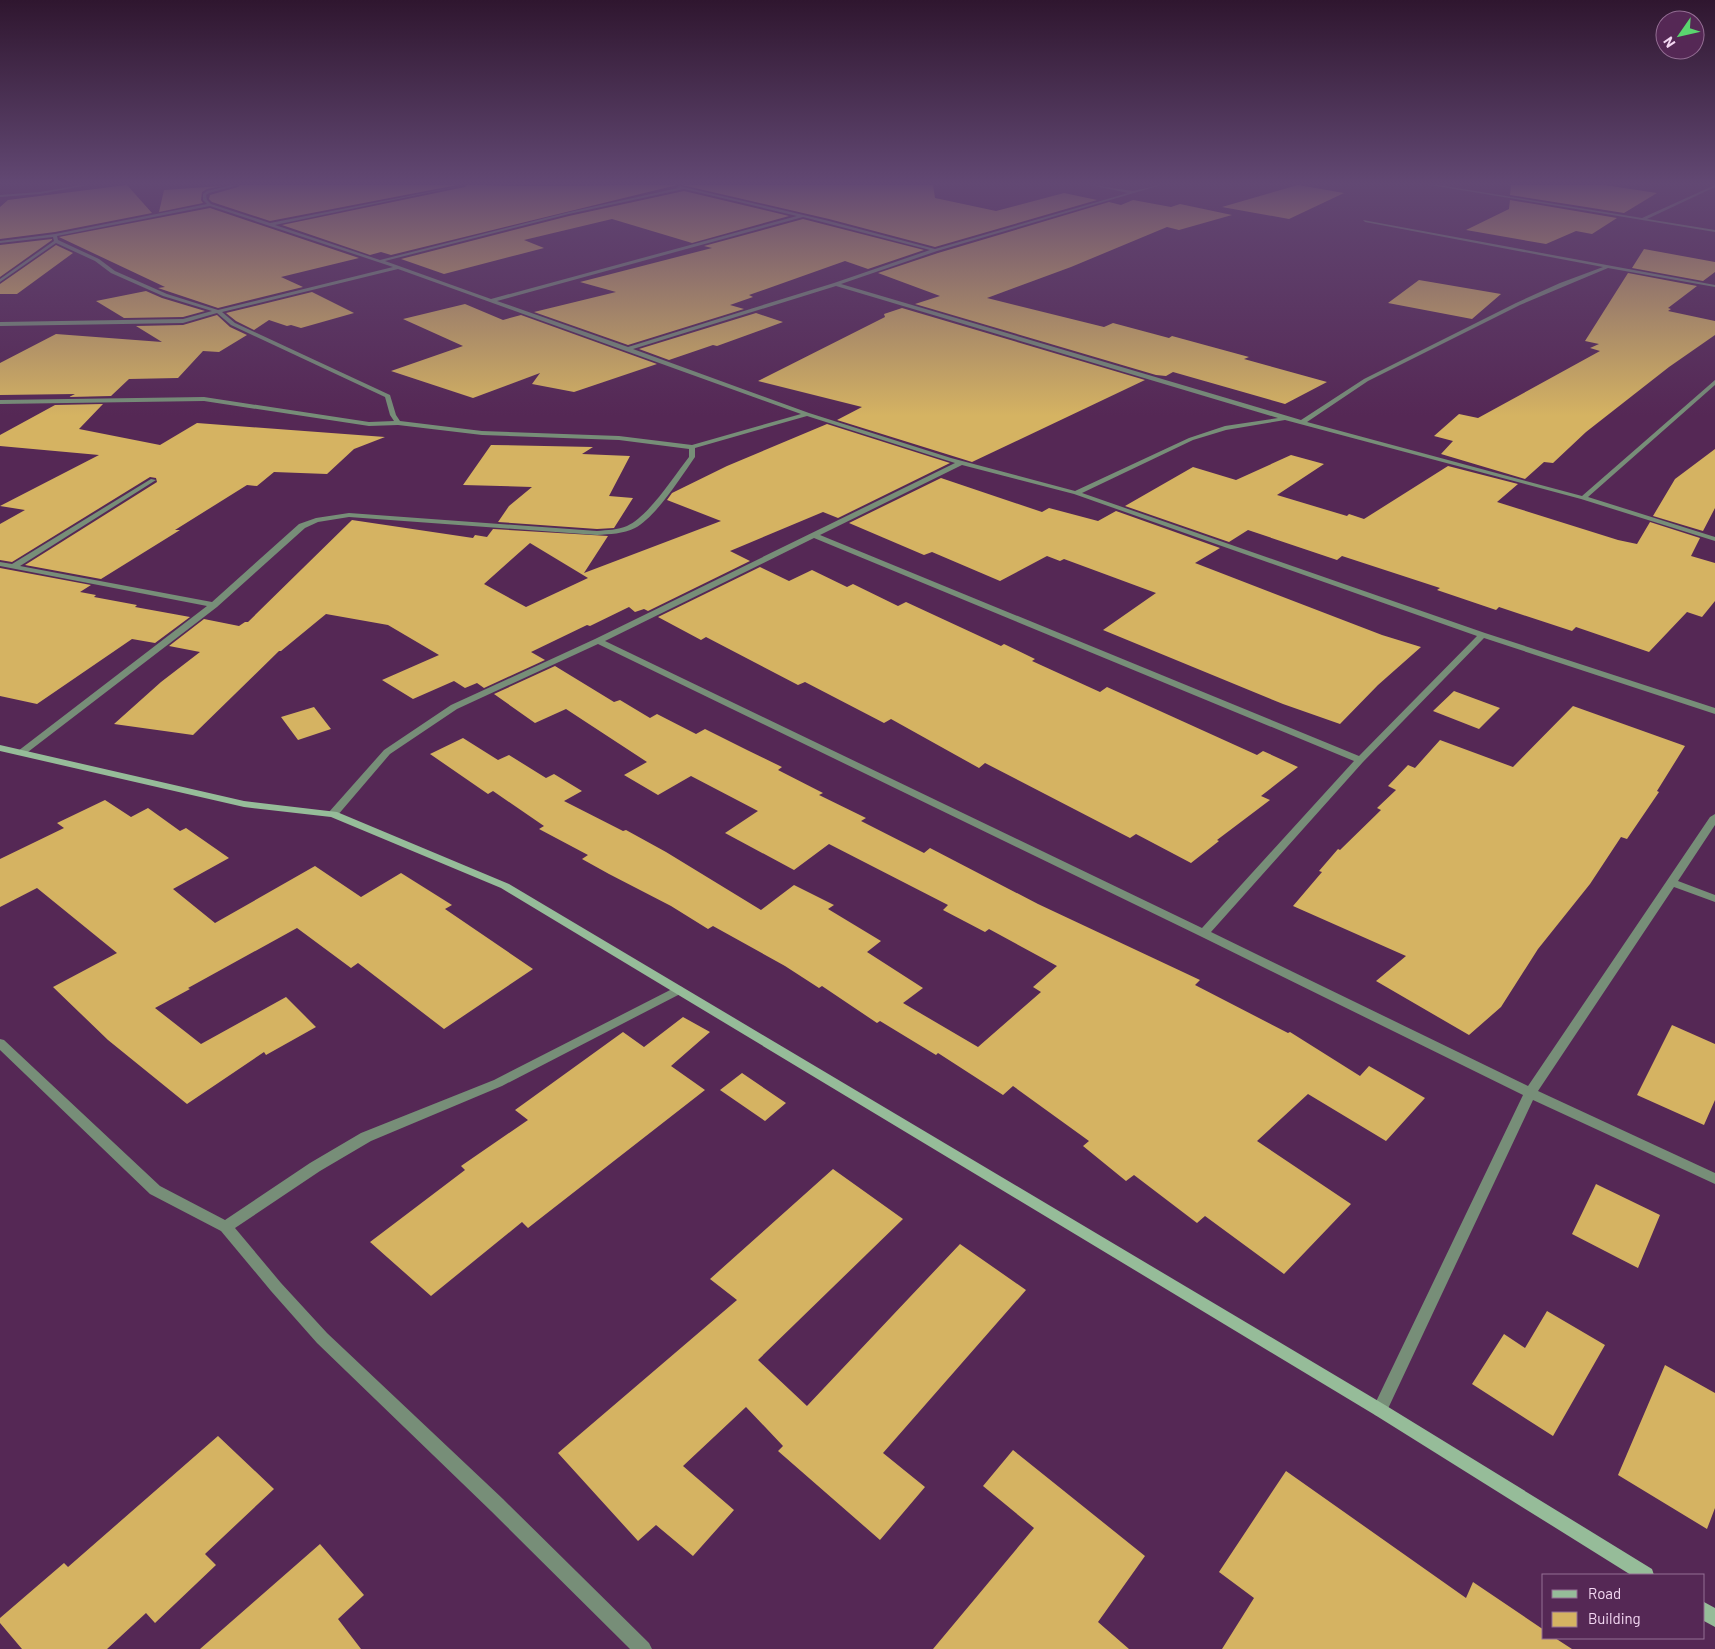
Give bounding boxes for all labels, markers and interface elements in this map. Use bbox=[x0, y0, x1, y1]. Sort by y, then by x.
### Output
north arrow bbox=[1655, 10, 1705, 60]
text: N bbox=[1659, 34, 1678, 51]
legend bbox=[1542, 1574, 1705, 1639]
text: Road bbox=[1588, 1584, 1621, 1602]
text: Building bbox=[1588, 1609, 1641, 1627]

